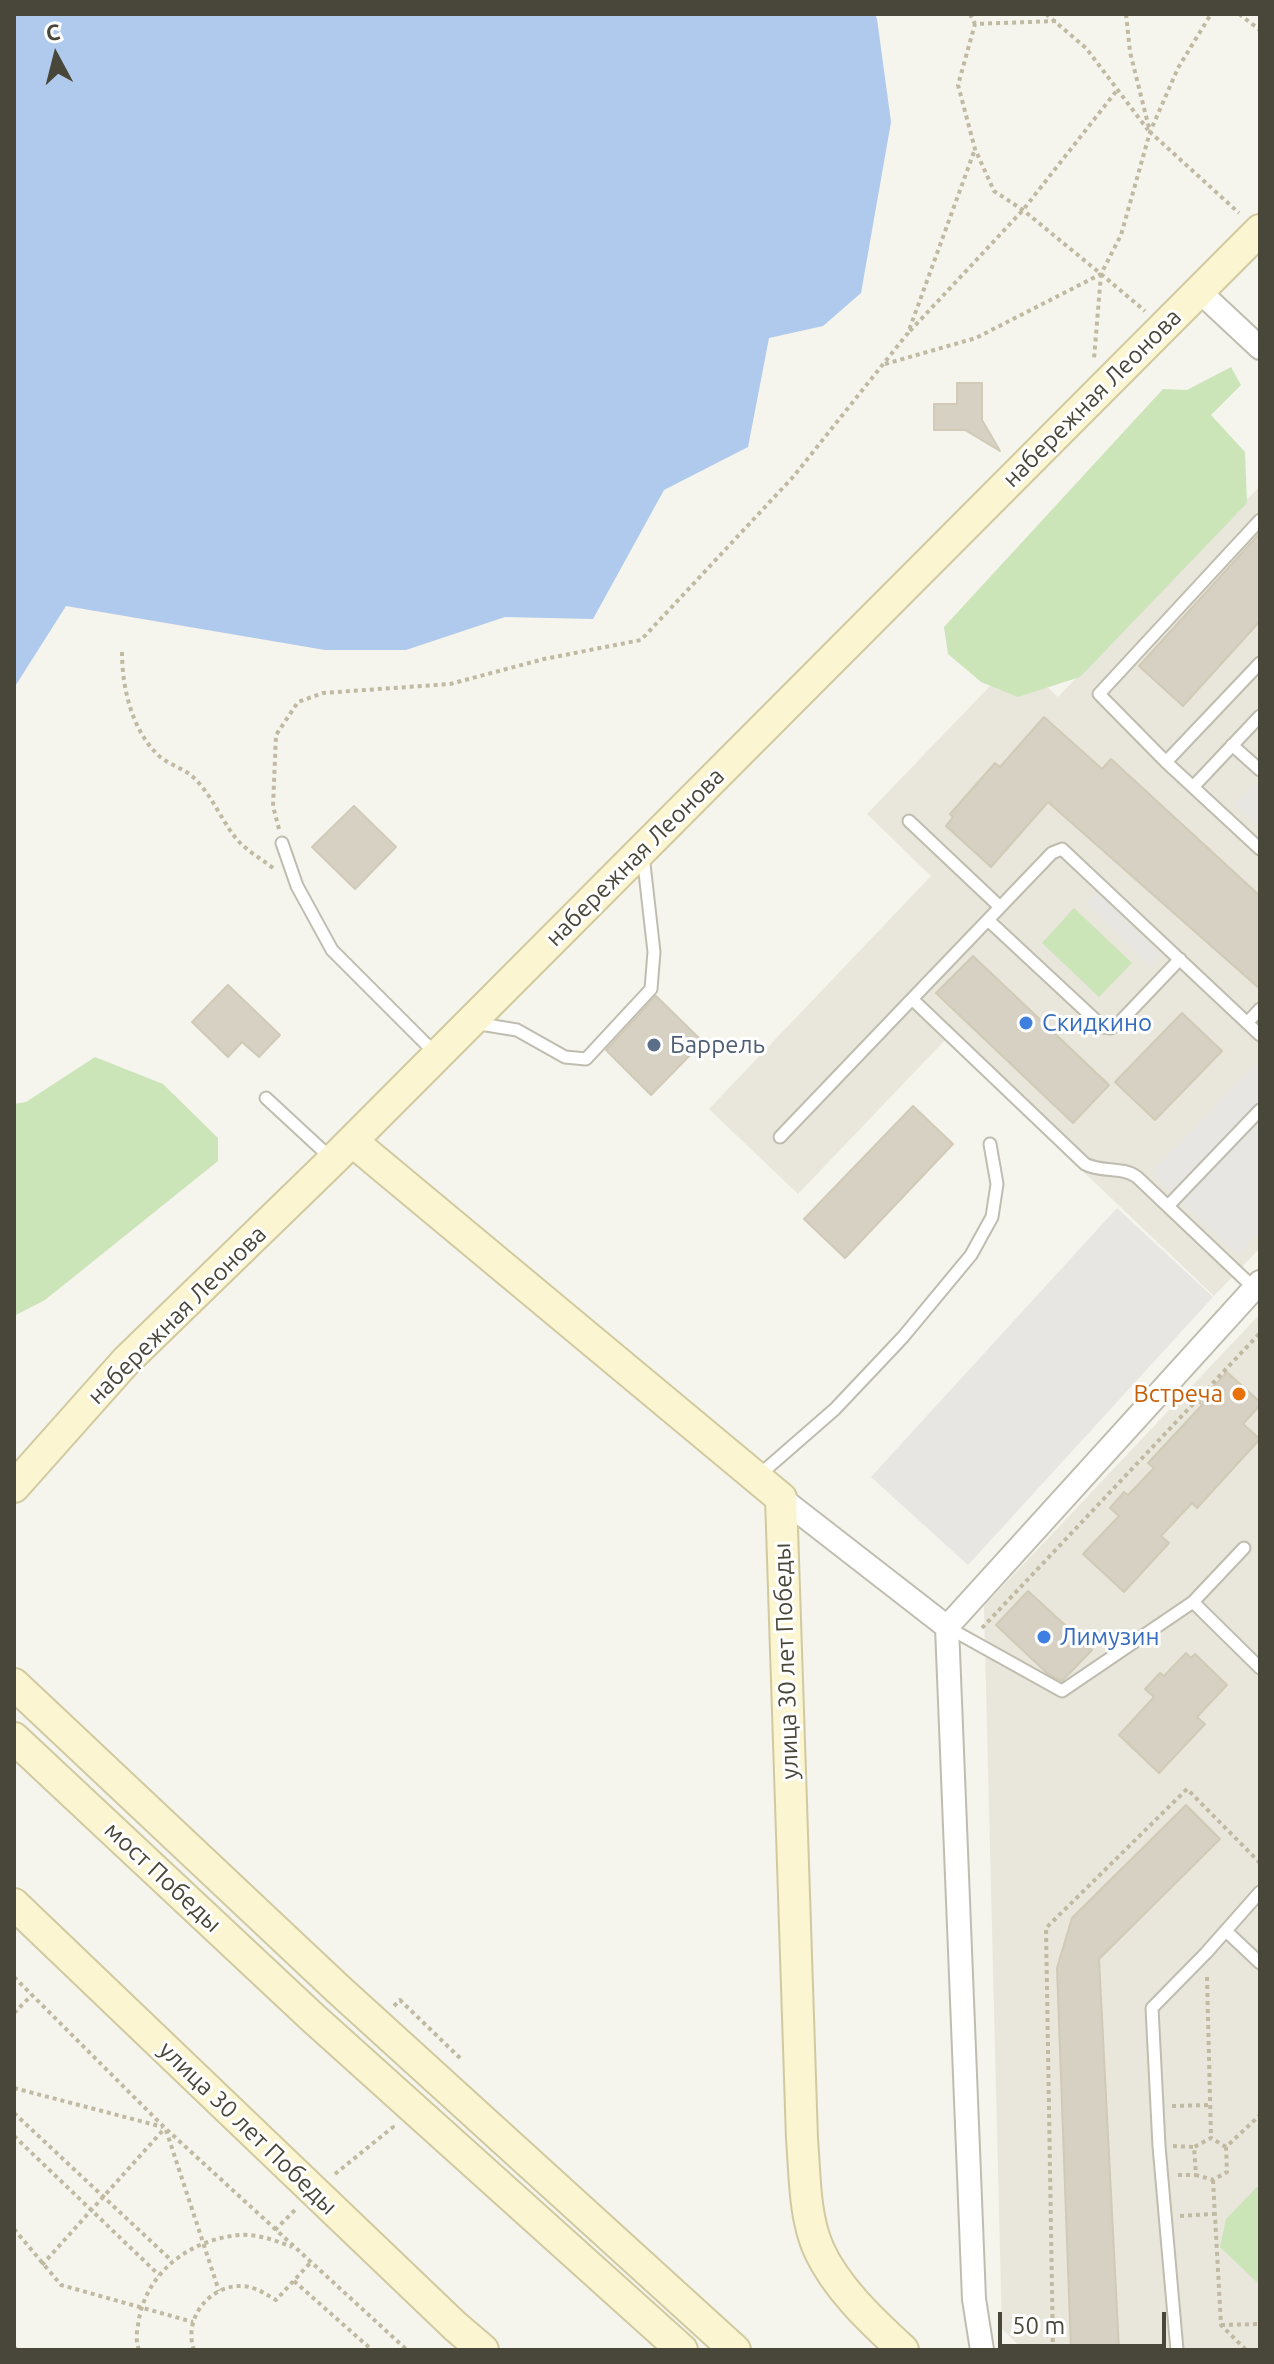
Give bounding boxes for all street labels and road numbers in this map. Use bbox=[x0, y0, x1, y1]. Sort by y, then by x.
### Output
street label: набережная Леонова bbox=[997, 303, 1187, 493]
street label: набережная Леонова bbox=[540, 762, 730, 952]
street label: набережная Леонова bbox=[82, 1220, 272, 1410]
street label: улица 30 лет Победы bbox=[767, 1542, 805, 1780]
street label: мост Победы bbox=[99, 1816, 227, 1938]
street label: улица 30 лет Победы bbox=[153, 2035, 343, 2221]

